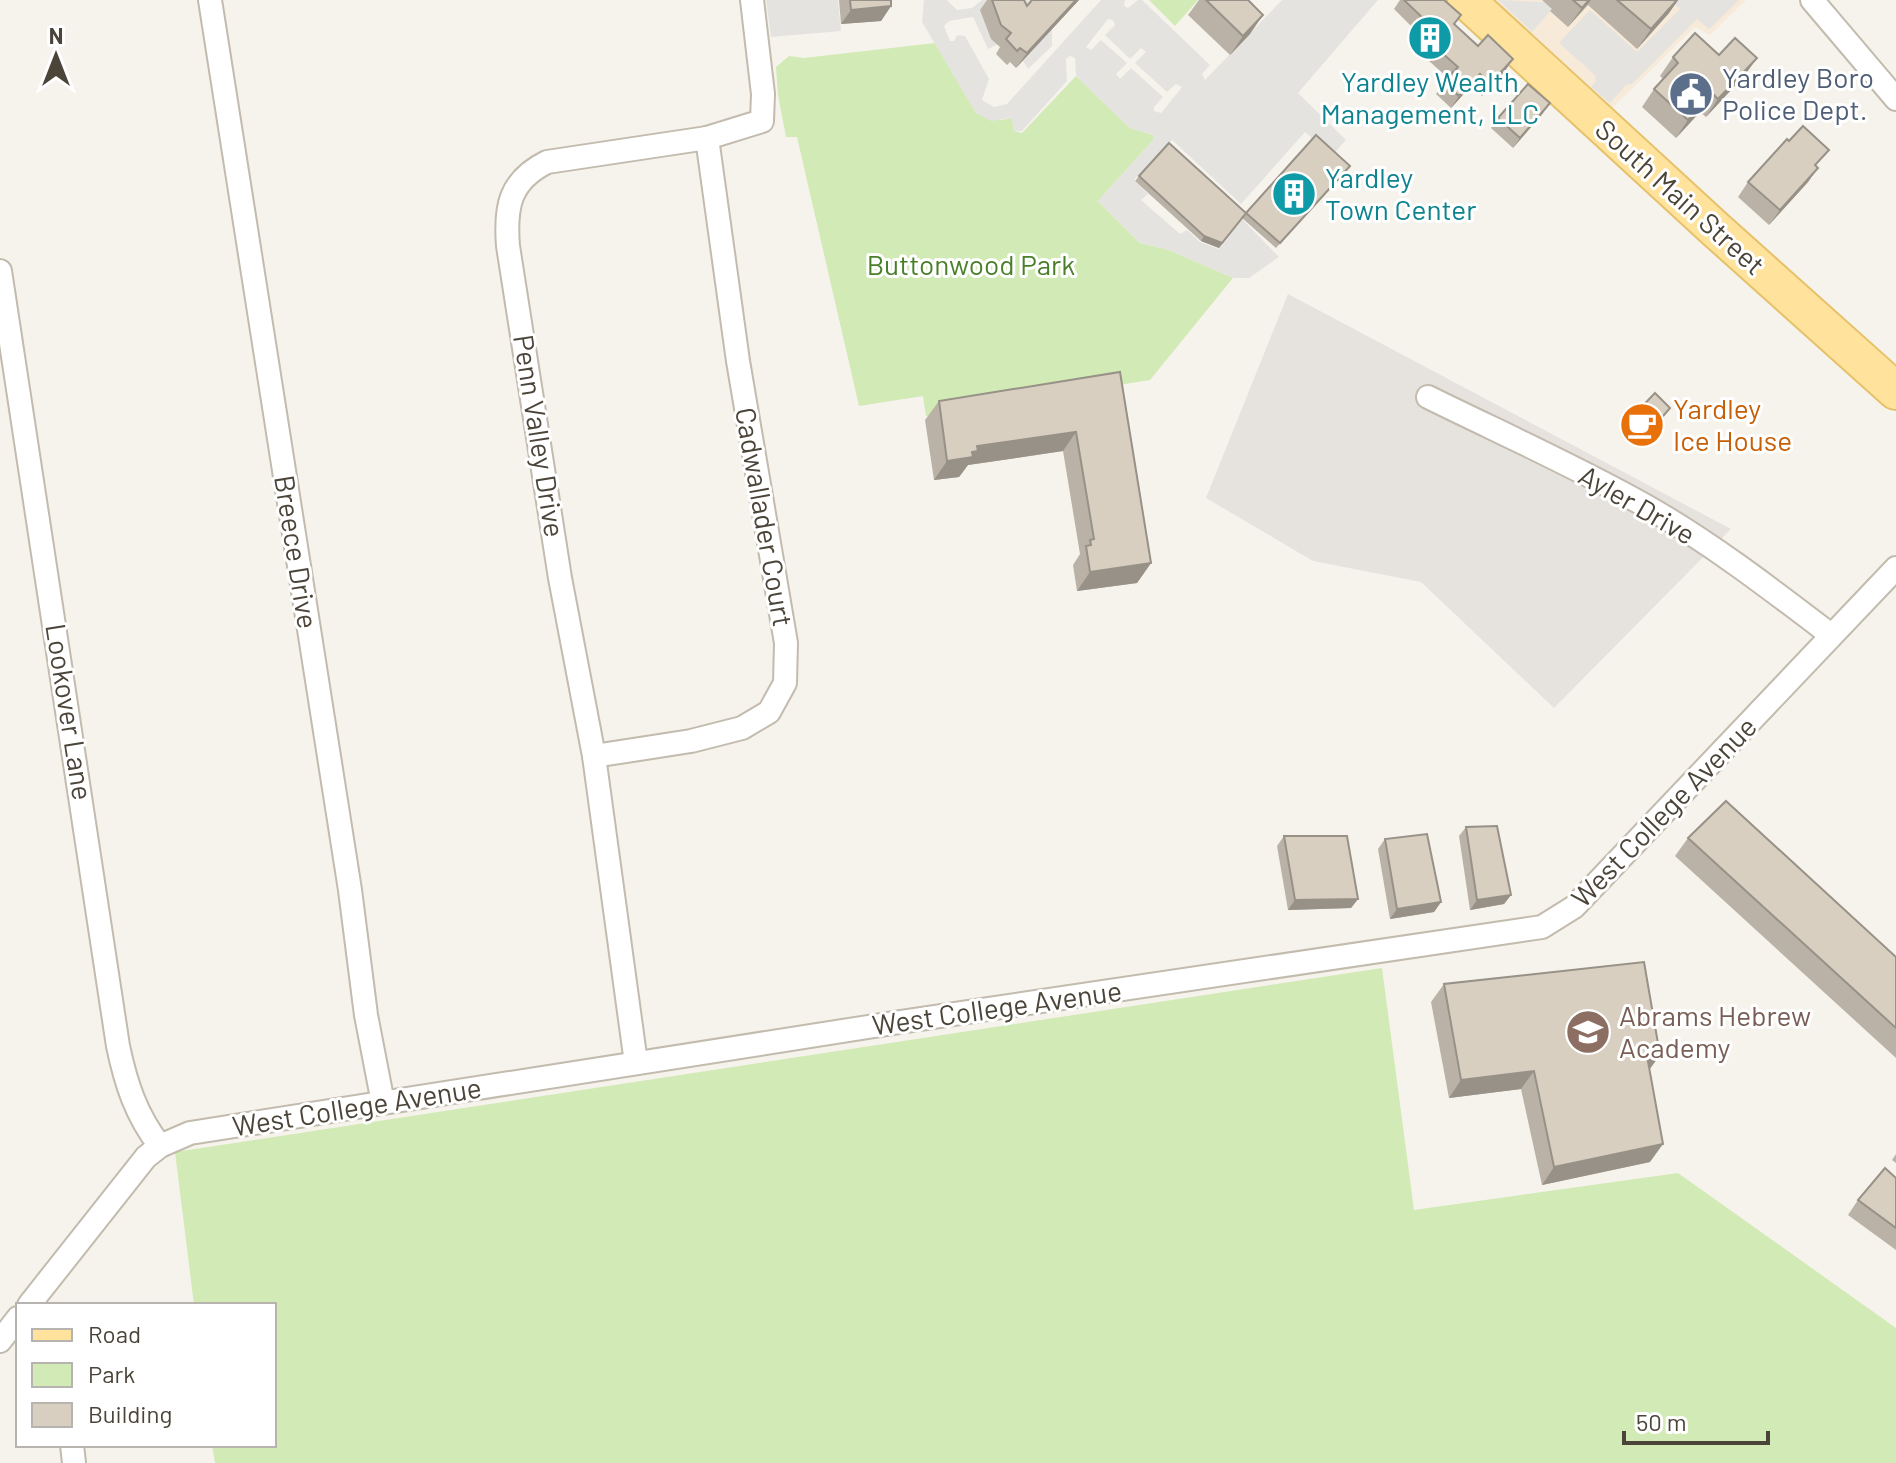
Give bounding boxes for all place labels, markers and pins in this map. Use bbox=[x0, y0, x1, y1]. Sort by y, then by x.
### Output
building icon: Yardley Wealth Management, LLC bbox=[1406, 14, 1454, 62]
place label: Yardley Boro Police Dept. bbox=[1722, 60, 1874, 126]
place label: Yardley Wealth Management, LLC bbox=[1321, 64, 1539, 130]
public building icon: Yardley Boro Police Dept. bbox=[1667, 70, 1715, 118]
place label: Yardley Town Center bbox=[1325, 160, 1476, 226]
building icon: Yardley Town Center bbox=[1270, 170, 1318, 218]
place label: Yardley Ice House bbox=[1673, 391, 1792, 457]
cafe icon: Yardley Ice House bbox=[1618, 401, 1666, 449]
place label: Abrams Hebrew Academy bbox=[1619, 998, 1811, 1064]
school or university icon: Abrams Hebrew Academy bbox=[1564, 1008, 1612, 1056]

